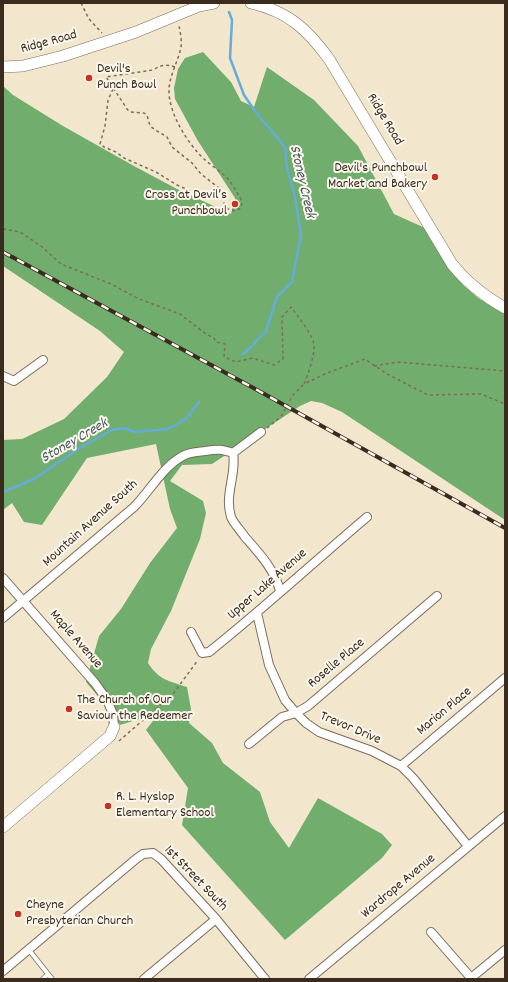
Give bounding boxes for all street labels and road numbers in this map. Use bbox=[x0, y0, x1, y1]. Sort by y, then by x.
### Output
street label: Ridge Road bbox=[19, 27, 79, 59]
street label: Ridge Road bbox=[362, 91, 406, 149]
street label: Mountain Avenue South bbox=[40, 477, 142, 571]
street label: Upper Lake Avenue bbox=[225, 546, 311, 624]
street label: Maple Avenue bbox=[45, 607, 105, 673]
street label: Roselle Place bbox=[305, 635, 369, 693]
street label: Marion Place bbox=[414, 684, 476, 740]
street label: Trevor Drive bbox=[317, 709, 383, 749]
street label: 1st Street South bbox=[160, 843, 230, 915]
street label: Wardrope Avenue bbox=[358, 851, 440, 923]

